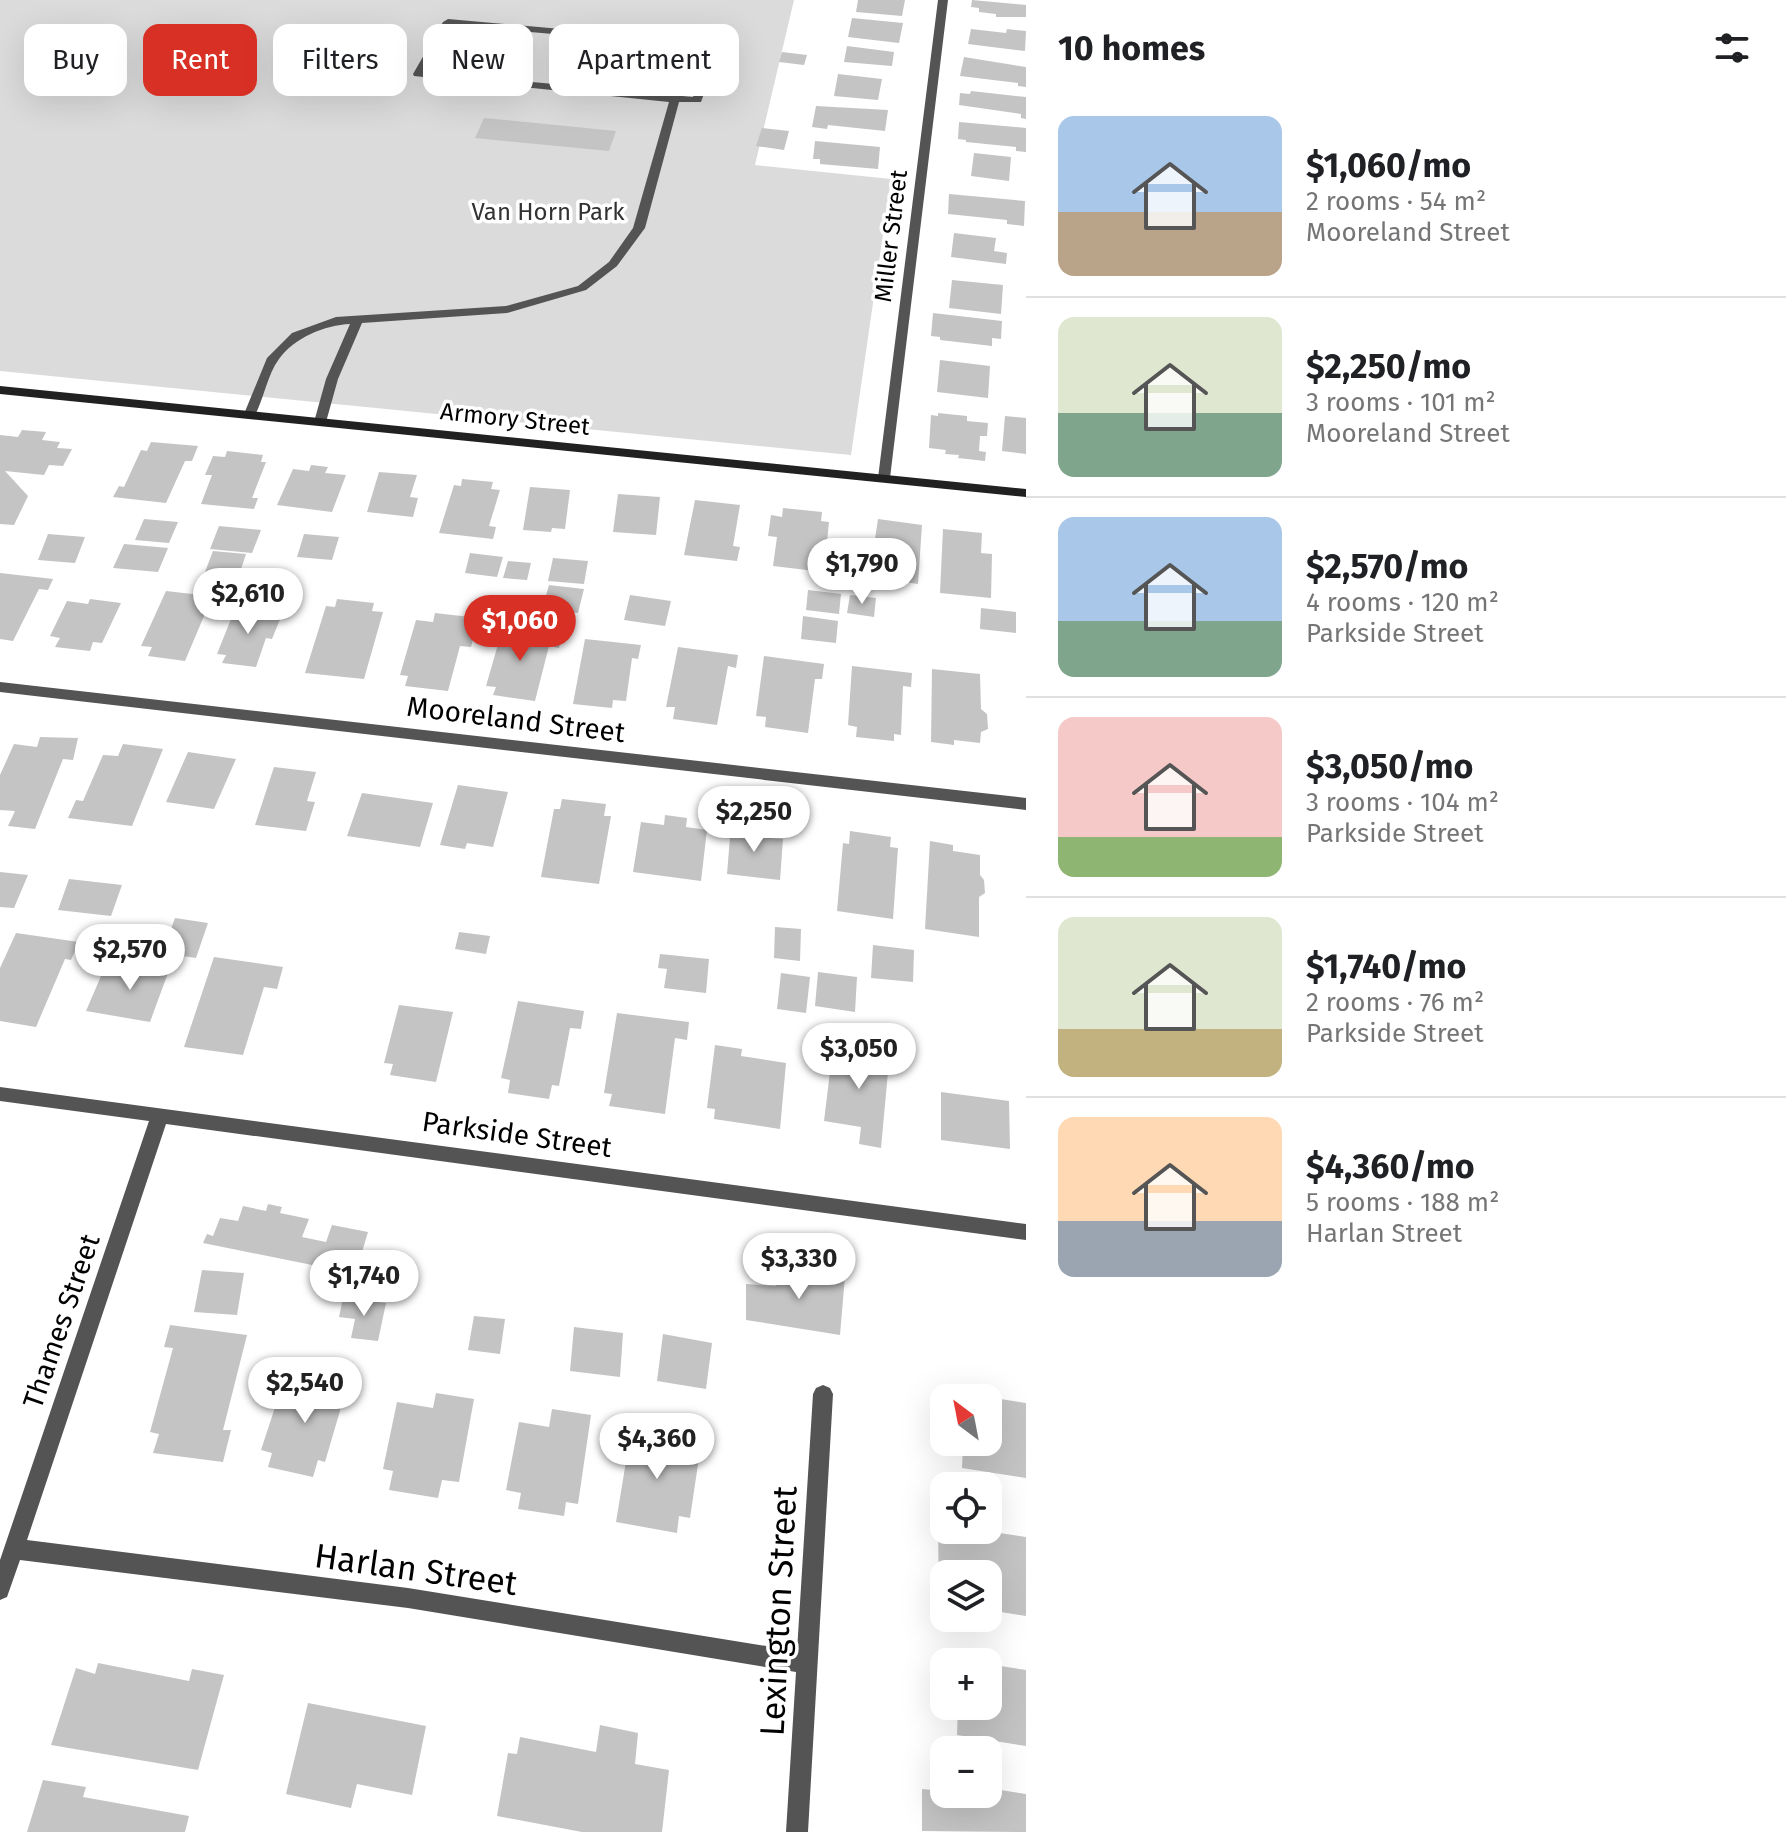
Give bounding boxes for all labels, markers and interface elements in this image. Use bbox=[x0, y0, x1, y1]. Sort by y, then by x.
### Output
chip: Buy bbox=[24, 24, 127, 96]
chip: Rent bbox=[143, 24, 257, 96]
chip: Filters bbox=[273, 24, 407, 96]
chip: New bbox=[423, 24, 533, 96]
chip: Apartment bbox=[549, 24, 739, 96]
icon: filters bbox=[1710, 26, 1754, 70]
text: 10 homes bbox=[1058, 28, 1205, 69]
text: $1,060/mo bbox=[1306, 145, 1471, 186]
icon: home bbox=[1122, 148, 1218, 244]
street label: Miller Street bbox=[869, 168, 913, 304]
text: 2 rooms · 54 m² bbox=[1306, 186, 1486, 217]
park label: Van Horn Park bbox=[471, 198, 625, 226]
text: Mooreland Street bbox=[1306, 217, 1510, 248]
text: $2,250/mo bbox=[1306, 346, 1471, 387]
icon: home bbox=[1122, 349, 1218, 445]
text: 3 rooms · 101 m² bbox=[1306, 387, 1496, 418]
street label: Armory Street bbox=[439, 397, 591, 441]
text: Mooreland Street bbox=[1306, 418, 1510, 449]
pin: $1,790 bbox=[797, 538, 927, 606]
text: $2,570/mo bbox=[1306, 546, 1468, 587]
text: $1,790 bbox=[825, 548, 899, 579]
icon: home bbox=[1122, 549, 1218, 645]
pin: $2,610 bbox=[183, 568, 313, 636]
text: $2,610 bbox=[211, 578, 285, 609]
text: 4 rooms · 120 m² bbox=[1306, 587, 1499, 618]
pin: $1,060 bbox=[455, 595, 585, 663]
text: $1,060 bbox=[482, 605, 558, 636]
text: Parkside Street bbox=[1306, 618, 1484, 649]
street label: Mooreland Street bbox=[405, 690, 628, 749]
text: $3,050/mo bbox=[1306, 746, 1473, 787]
icon: home bbox=[1122, 749, 1218, 845]
pin: $2,250 bbox=[689, 786, 819, 854]
text: 3 rooms · 104 m² bbox=[1306, 787, 1499, 818]
text: $2,250 bbox=[716, 796, 792, 827]
text: Parkside Street bbox=[1306, 818, 1484, 849]
pin: $2,570 bbox=[65, 924, 195, 992]
text: $2,570 bbox=[93, 934, 167, 965]
text: $1,740/mo bbox=[1306, 946, 1466, 987]
icon: home bbox=[1122, 949, 1218, 1045]
text: 2 rooms · 76 m² bbox=[1306, 987, 1484, 1018]
text: Parkside Street bbox=[1306, 1018, 1484, 1049]
pin: $3,050 bbox=[794, 1023, 924, 1091]
text: $3,050 bbox=[820, 1033, 898, 1064]
street label: Parkside Street bbox=[420, 1105, 615, 1164]
text: $4,360/mo bbox=[1306, 1146, 1475, 1187]
icon: home bbox=[1122, 1149, 1218, 1245]
text: 5 rooms · 188 m² bbox=[1306, 1187, 1499, 1218]
text: Harlan Street bbox=[1306, 1218, 1462, 1249]
street label: Thames Street bbox=[16, 1229, 107, 1413]
pin: $3,330 bbox=[734, 1233, 864, 1301]
text: $3,330 bbox=[761, 1243, 837, 1274]
pin: $1,740 bbox=[299, 1250, 429, 1318]
text: $1,740 bbox=[328, 1260, 400, 1291]
pin: $2,540 bbox=[240, 1357, 370, 1425]
text: $2,540 bbox=[266, 1367, 344, 1398]
north arrow bbox=[930, 1384, 1002, 1456]
map controls bbox=[930, 1384, 1002, 1808]
pin: $4,360 bbox=[592, 1413, 722, 1481]
text: $4,360 bbox=[617, 1423, 697, 1454]
button: locate bbox=[930, 1472, 1002, 1544]
street label: Lexington Street bbox=[751, 1484, 806, 1737]
street label: Harlan Street bbox=[312, 1535, 521, 1604]
button: layers bbox=[930, 1560, 1002, 1632]
button: + bbox=[930, 1648, 1002, 1720]
button: − bbox=[930, 1736, 1002, 1808]

